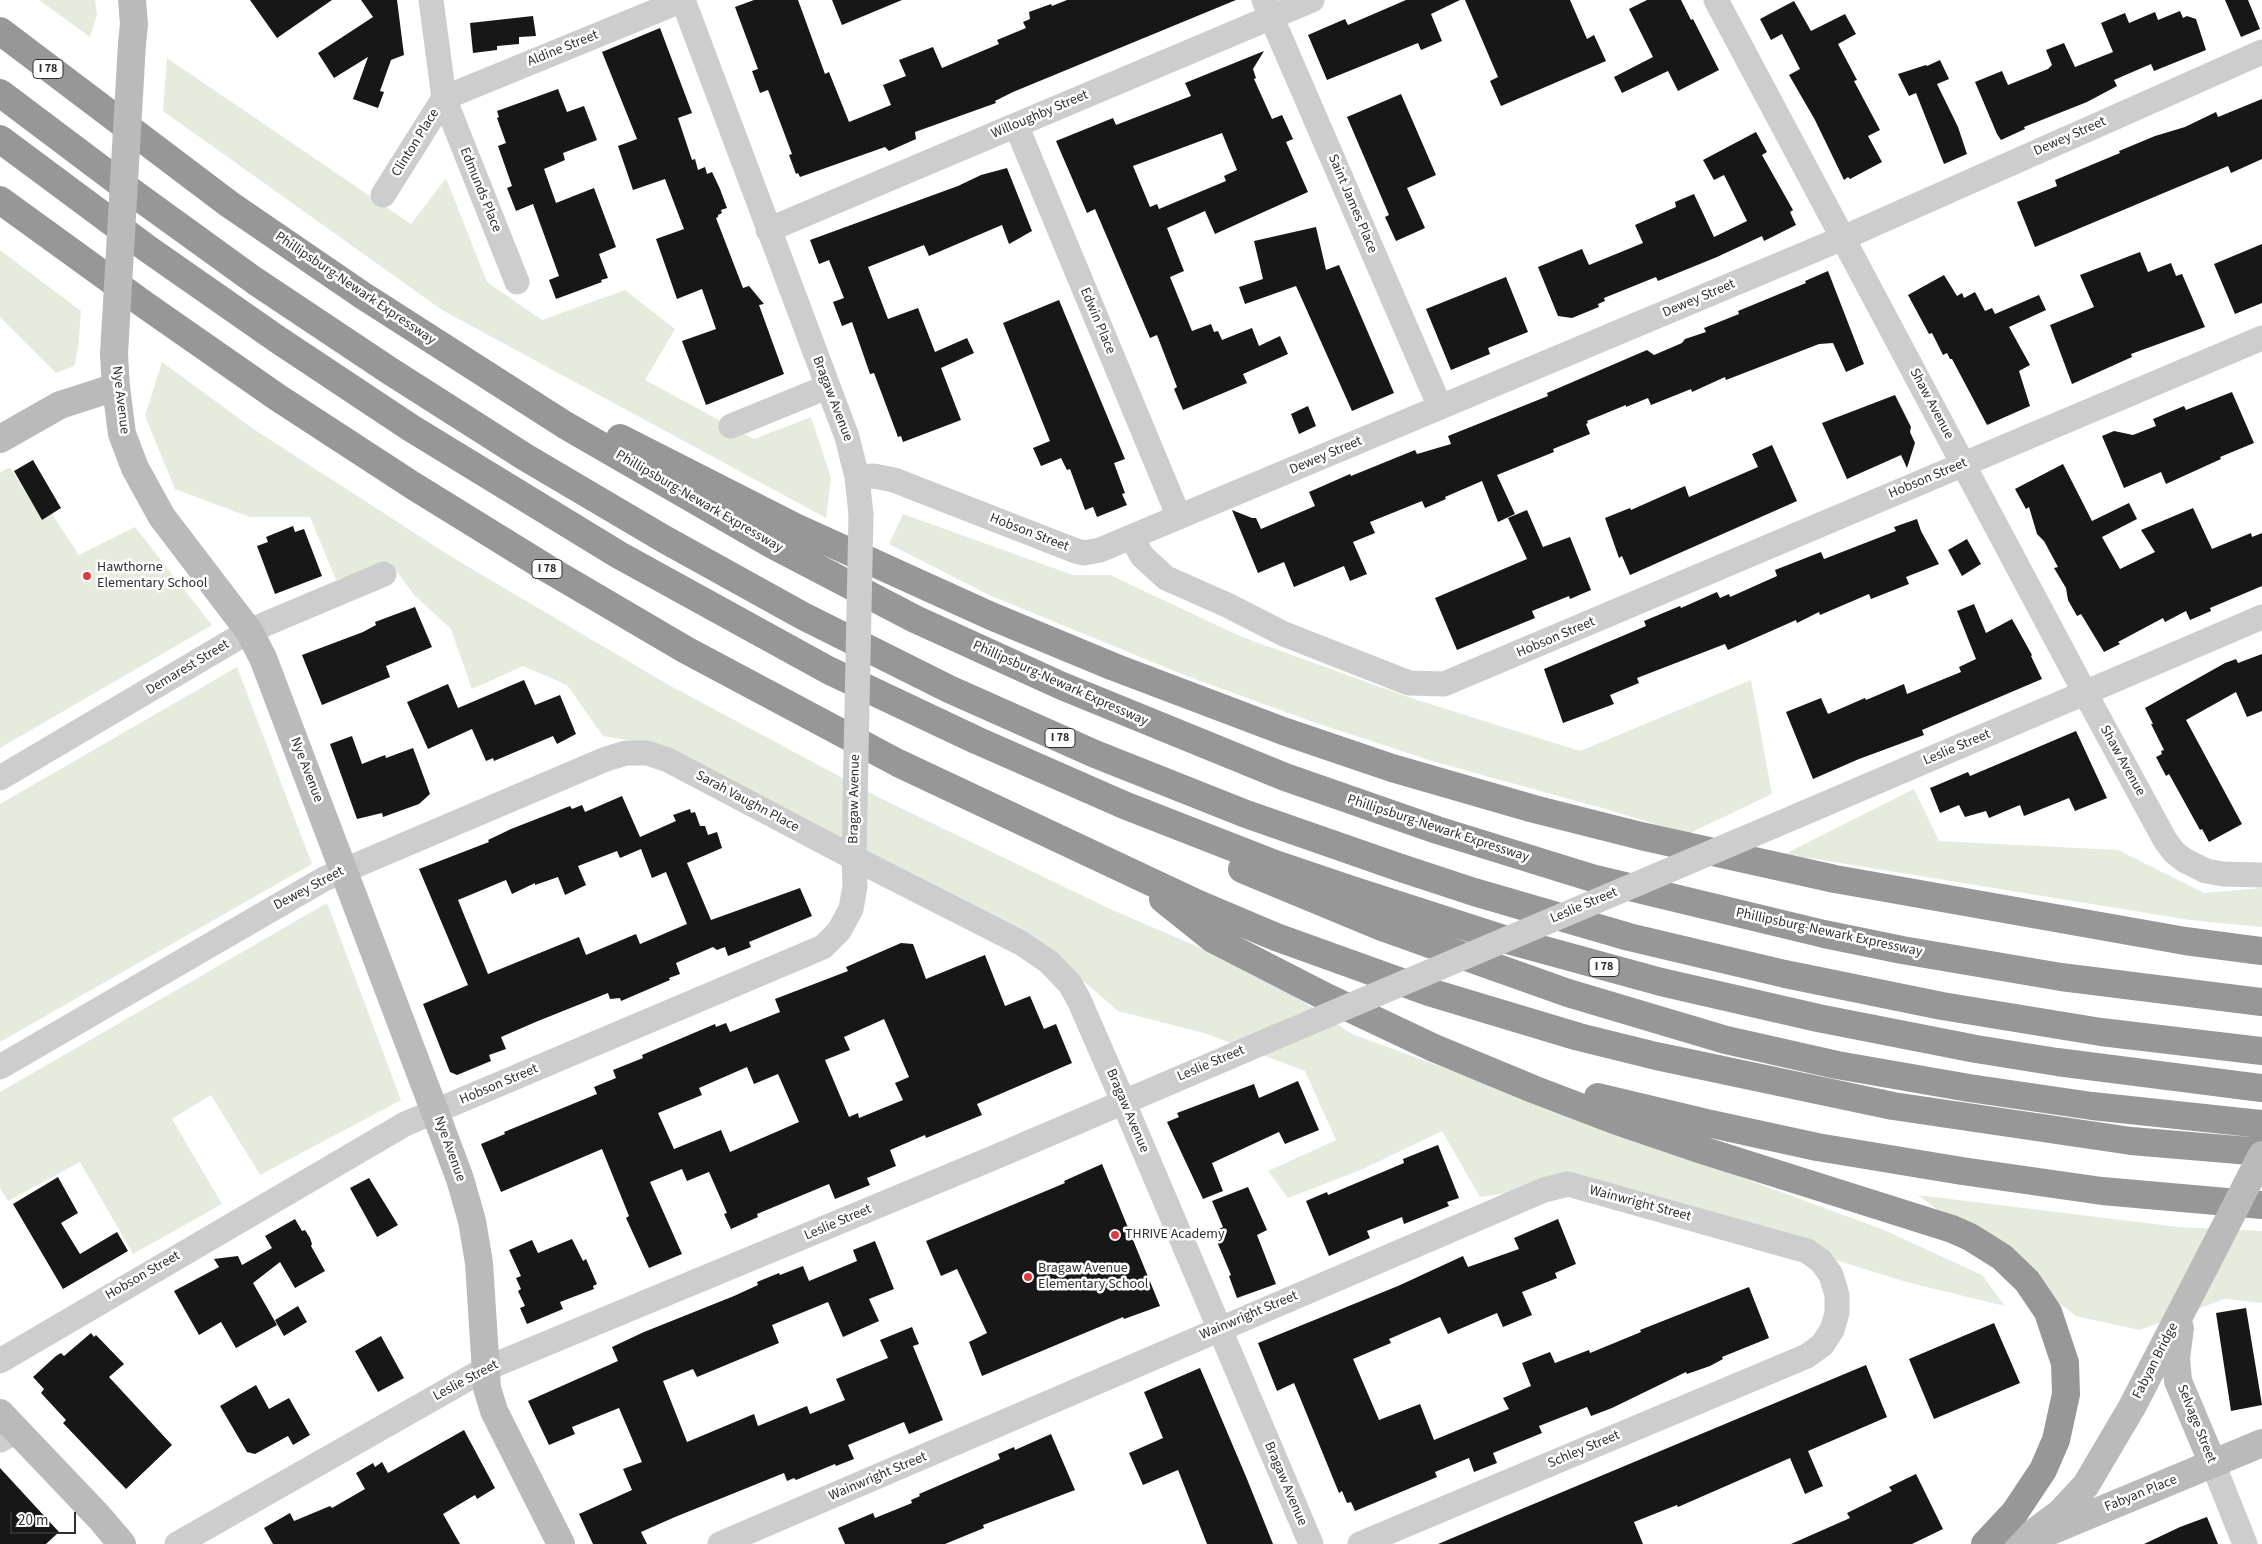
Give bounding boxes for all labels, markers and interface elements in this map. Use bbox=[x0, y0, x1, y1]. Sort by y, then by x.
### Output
street label: Aldine Street bbox=[525, 27, 601, 71]
road number: I 78 bbox=[33, 60, 63, 78]
street label: Willoughby Street bbox=[989, 87, 1091, 143]
street label: Clinton Place bbox=[389, 106, 443, 180]
street label: Dewey Street bbox=[2031, 114, 2109, 160]
street label: Edmunds Place bbox=[455, 145, 505, 235]
street label: Saint James Place bbox=[1324, 152, 1380, 256]
street label: Phillipsburg-Newark Expressway bbox=[271, 229, 439, 349]
street label: Dewey Street bbox=[1660, 276, 1738, 322]
street label: Edwin Place bbox=[1075, 285, 1119, 357]
street label: Bragaw Avenue bbox=[808, 354, 856, 444]
street label: Nye Avenue bbox=[107, 365, 133, 435]
street label: Shaw Avenue bbox=[1905, 366, 1957, 442]
street label: Dewey Street bbox=[1287, 433, 1365, 479]
street label: Phillipsburg-Newark Expressway bbox=[612, 447, 786, 557]
street label: Hobson Street bbox=[1886, 455, 1970, 503]
street label: Hobson Street bbox=[987, 510, 1071, 556]
place label: Hawthorne Elementary School bbox=[97, 560, 207, 592]
road number: I 78 bbox=[532, 560, 562, 578]
marker: Hawthorne Elementary School bbox=[81, 570, 93, 582]
street label: Hobson Street bbox=[1514, 614, 1598, 662]
street label: Demarest Street bbox=[143, 637, 233, 699]
street label: Phillipsburg-Newark Expressway bbox=[970, 638, 1150, 730]
street label: Shaw Avenue bbox=[2096, 723, 2148, 799]
street label: Leslie Street bbox=[1921, 726, 1993, 770]
road number: I 78 bbox=[1045, 728, 1075, 748]
street label: Nye Avenue bbox=[286, 735, 326, 805]
street label: Bragaw Avenue bbox=[846, 754, 864, 844]
street label: Sarah Vaughn Place bbox=[692, 768, 802, 836]
street label: Phillipsburg-Newark Expressway bbox=[1345, 792, 1531, 866]
street label: Dewey Street bbox=[271, 863, 347, 915]
street label: Leslie Street bbox=[1548, 884, 1620, 928]
street label: Phillipsburg-Newark Expressway bbox=[1734, 905, 1924, 961]
road number: I 78 bbox=[1589, 958, 1619, 976]
street label: Leslie Street bbox=[1175, 1042, 1247, 1086]
street label: Hobson Street bbox=[457, 1061, 541, 1109]
street label: Bragaw Avenue bbox=[1102, 1066, 1152, 1156]
street label: Nye Avenue bbox=[429, 1114, 469, 1184]
street label: Wainwright Street bbox=[1587, 1182, 1693, 1226]
street label: Leslie Street bbox=[802, 1201, 874, 1245]
place label: THRIVE Academy bbox=[1125, 1227, 1224, 1243]
marker: THRIVE Academy bbox=[1109, 1229, 1121, 1241]
street label: Hobson Street bbox=[103, 1248, 183, 1304]
place label: Bragaw Avenue Elementary School bbox=[1038, 1261, 1148, 1294]
marker: Bragaw Avenue Elementary School bbox=[1022, 1271, 1034, 1283]
street label: Wainwright Street bbox=[1198, 1288, 1300, 1344]
street label: Fabyan Bridge bbox=[2130, 1320, 2182, 1402]
street label: Leslie Street bbox=[431, 1357, 501, 1405]
street label: Selvage Street bbox=[2173, 1382, 2219, 1466]
street label: Schley Street bbox=[1546, 1427, 1622, 1473]
street label: Bragaw Avenue bbox=[1260, 1439, 1310, 1529]
street label: Wainwright Street bbox=[827, 1449, 929, 1505]
street label: Fabyan Place bbox=[2102, 1472, 2180, 1516]
scale bar bbox=[12, 1502, 79, 1534]
text: 20 m bbox=[18, 1510, 48, 1531]

